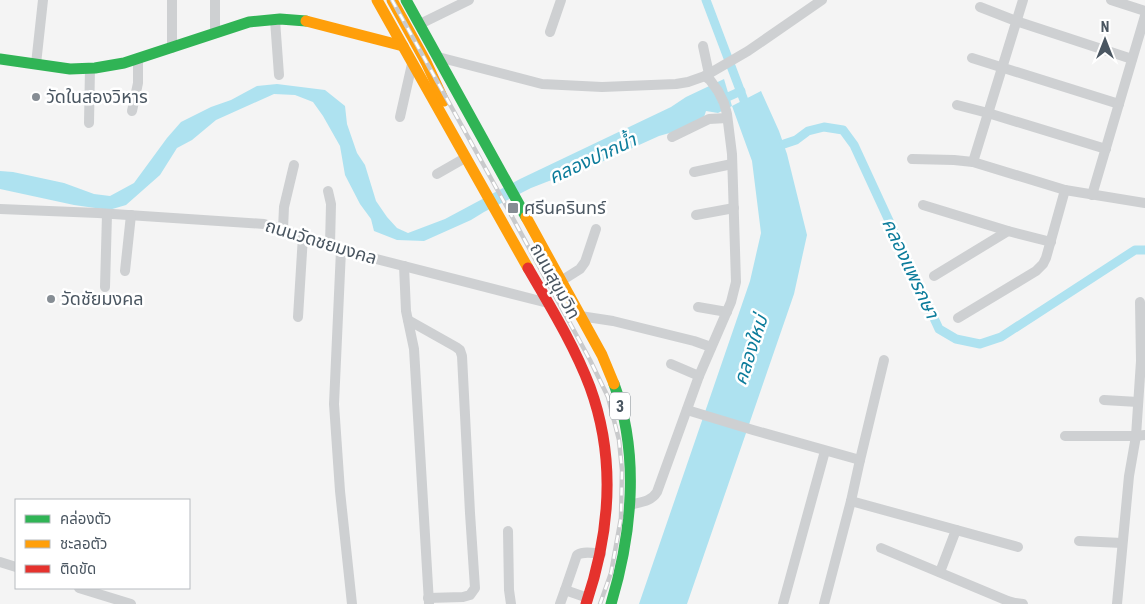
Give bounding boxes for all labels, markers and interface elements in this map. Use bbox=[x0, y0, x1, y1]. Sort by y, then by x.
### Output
north arrow bbox=[1080, 15, 1130, 65]
text: N bbox=[1101, 19, 1109, 35]
place label: วัดในสองวิหาร bbox=[46, 86, 148, 107]
marker: วัดในสองวิหาร bbox=[30, 91, 42, 103]
water label: คลองปากน้ำ bbox=[544, 126, 641, 189]
place label: ศรีนครินทร์ bbox=[524, 197, 607, 218]
marker: ศรีนครินทร์ bbox=[506, 201, 520, 215]
water label: คลองแพรกษา bbox=[877, 214, 944, 323]
street label: ถนนวัดชยมงคล bbox=[263, 215, 379, 268]
street label: ถนนสุขุมวิท bbox=[525, 239, 585, 323]
place label: วัดชัยมงคล bbox=[61, 288, 144, 309]
marker: วัดชัยมงคล bbox=[45, 293, 57, 305]
water label: คลองใหม่ bbox=[728, 309, 774, 388]
road number: 3 bbox=[610, 392, 630, 420]
legend bbox=[15, 499, 190, 589]
text: คล่องตัว bbox=[60, 510, 111, 528]
text: ชะลอตัว bbox=[60, 535, 107, 553]
text: ติดขัด bbox=[60, 560, 96, 578]

